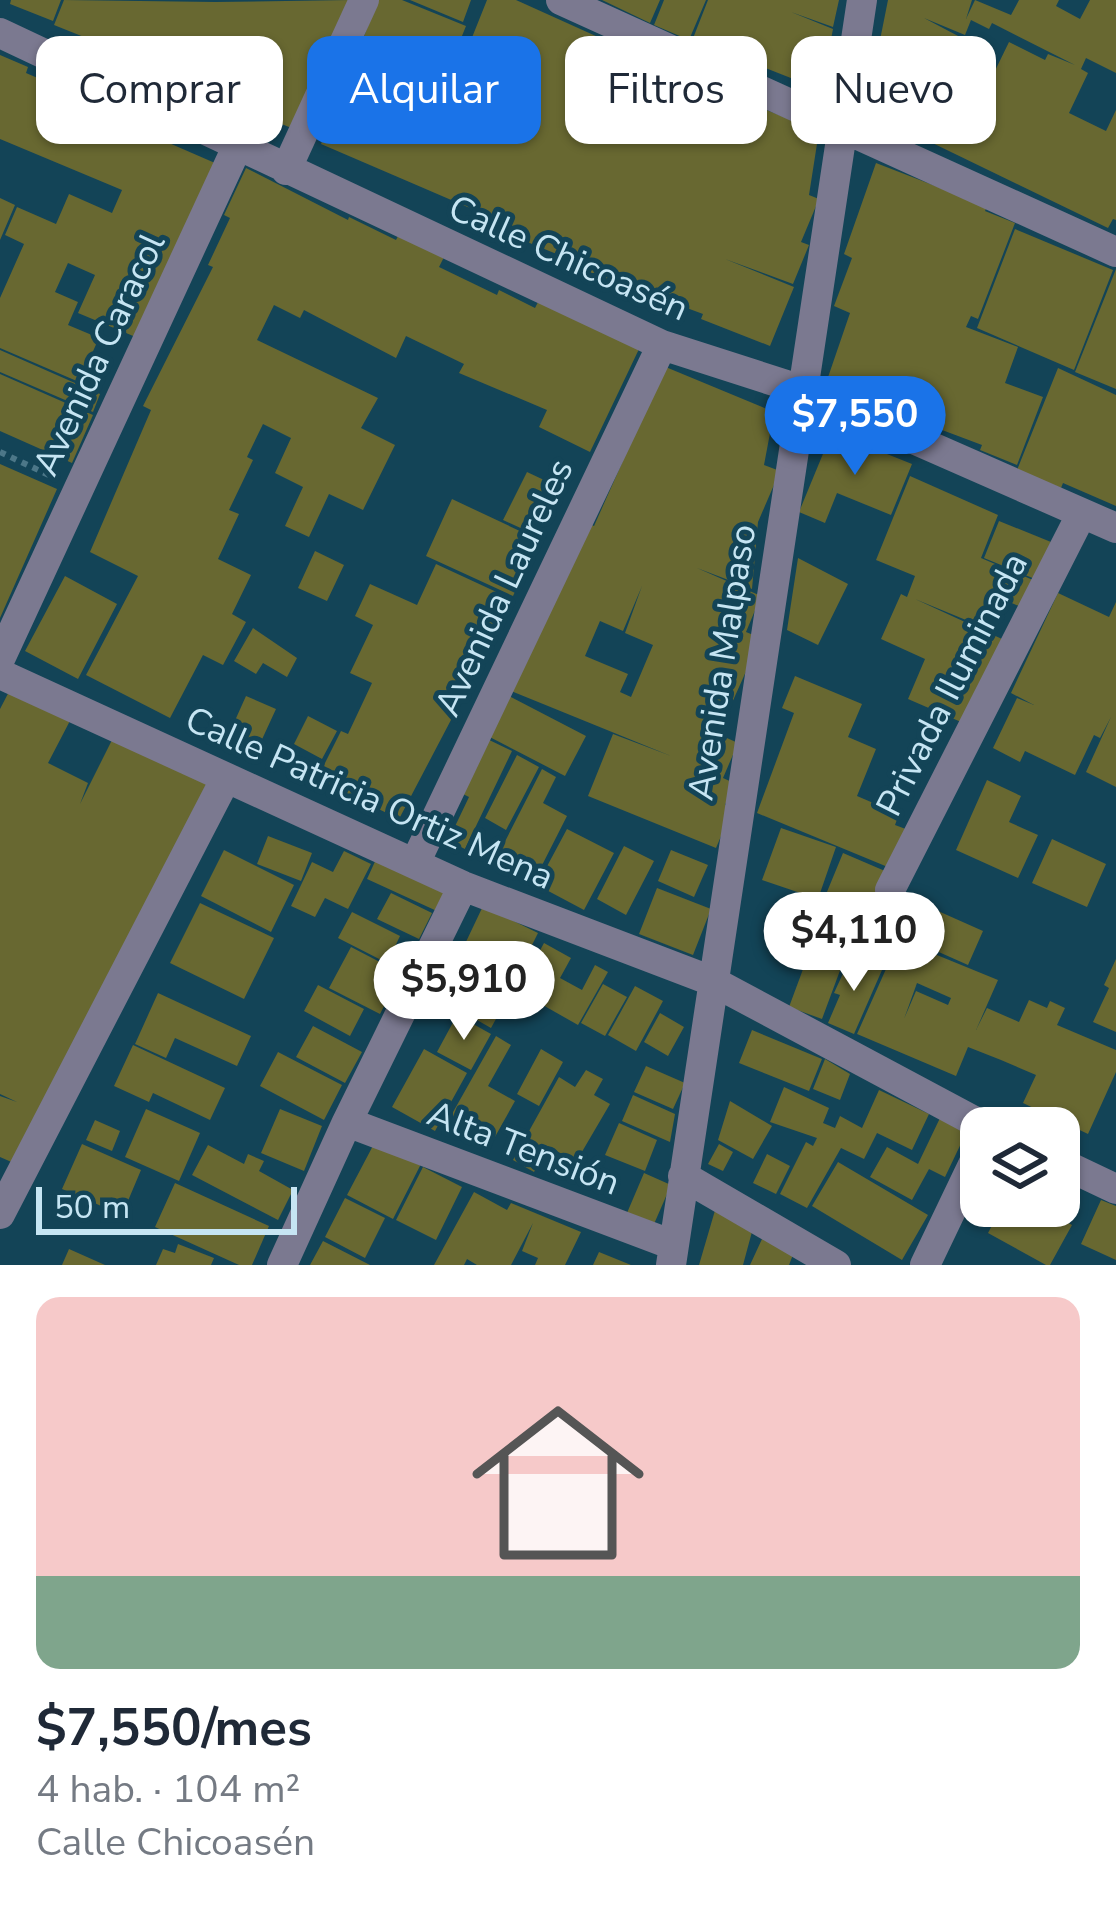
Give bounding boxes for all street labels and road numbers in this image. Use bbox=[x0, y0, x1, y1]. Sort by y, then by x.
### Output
street label: Calle Chicoasén bbox=[441, 184, 696, 333]
street label: Avenida Caracol bbox=[22, 225, 177, 484]
street label: Avenida Laureles bbox=[423, 451, 585, 724]
street label: Avenida Malpaso bbox=[676, 521, 768, 804]
street label: Privada Iluminada bbox=[865, 545, 1040, 825]
street label: Calle Patricia Ortiz Mena bbox=[178, 695, 561, 902]
street label: Alta Tensión bbox=[420, 1089, 627, 1207]

